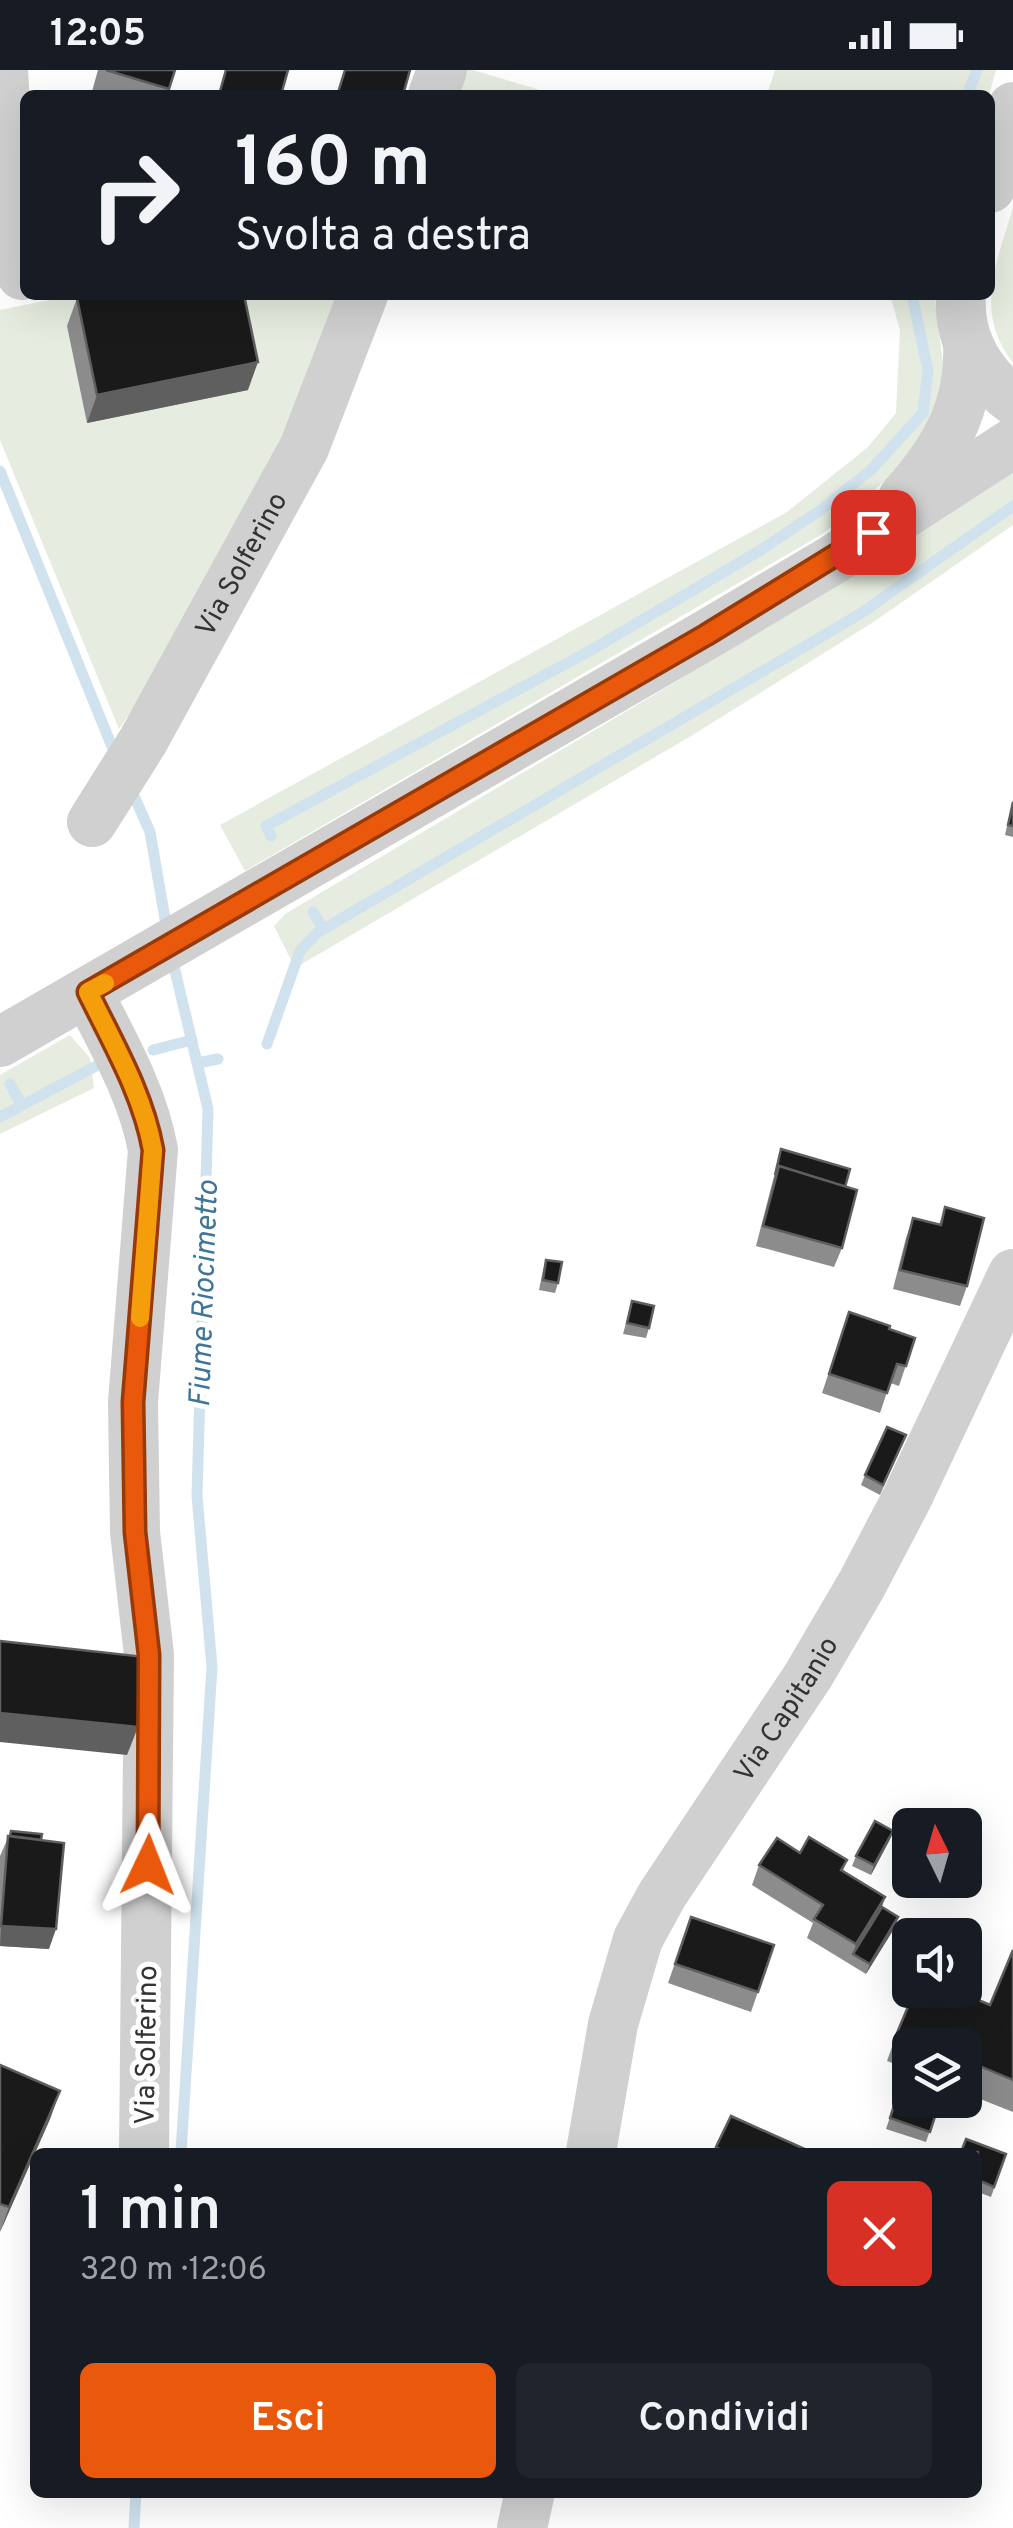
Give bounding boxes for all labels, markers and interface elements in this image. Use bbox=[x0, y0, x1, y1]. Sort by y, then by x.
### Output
text: 12:05 bbox=[50, 11, 146, 60]
text: 160 m bbox=[235, 122, 431, 211]
icon: right bbox=[70, 130, 200, 260]
text: Svolta a destra bbox=[235, 209, 531, 266]
street label: Via Solferino bbox=[189, 487, 297, 644]
pin bbox=[831, 490, 916, 575]
icon: arrive bbox=[846, 505, 901, 560]
water label: Fiume Riocimetto bbox=[183, 1180, 228, 1408]
street label: Via Capitanio bbox=[727, 1631, 848, 1790]
north arrow bbox=[892, 1808, 982, 1898]
map controls bbox=[892, 1808, 982, 2118]
position arrow bbox=[96, 1813, 200, 1917]
button: sound bbox=[892, 1918, 982, 2008]
street label: Via Solferino bbox=[129, 1965, 167, 2125]
button: layers bbox=[892, 2028, 982, 2118]
text: 1 min bbox=[80, 2175, 221, 2251]
button: close bbox=[827, 2181, 932, 2286]
text: 320 m · 12:06 bbox=[80, 2251, 267, 2291]
button: Esci bbox=[80, 2363, 496, 2478]
button: Condividi bbox=[516, 2363, 932, 2478]

